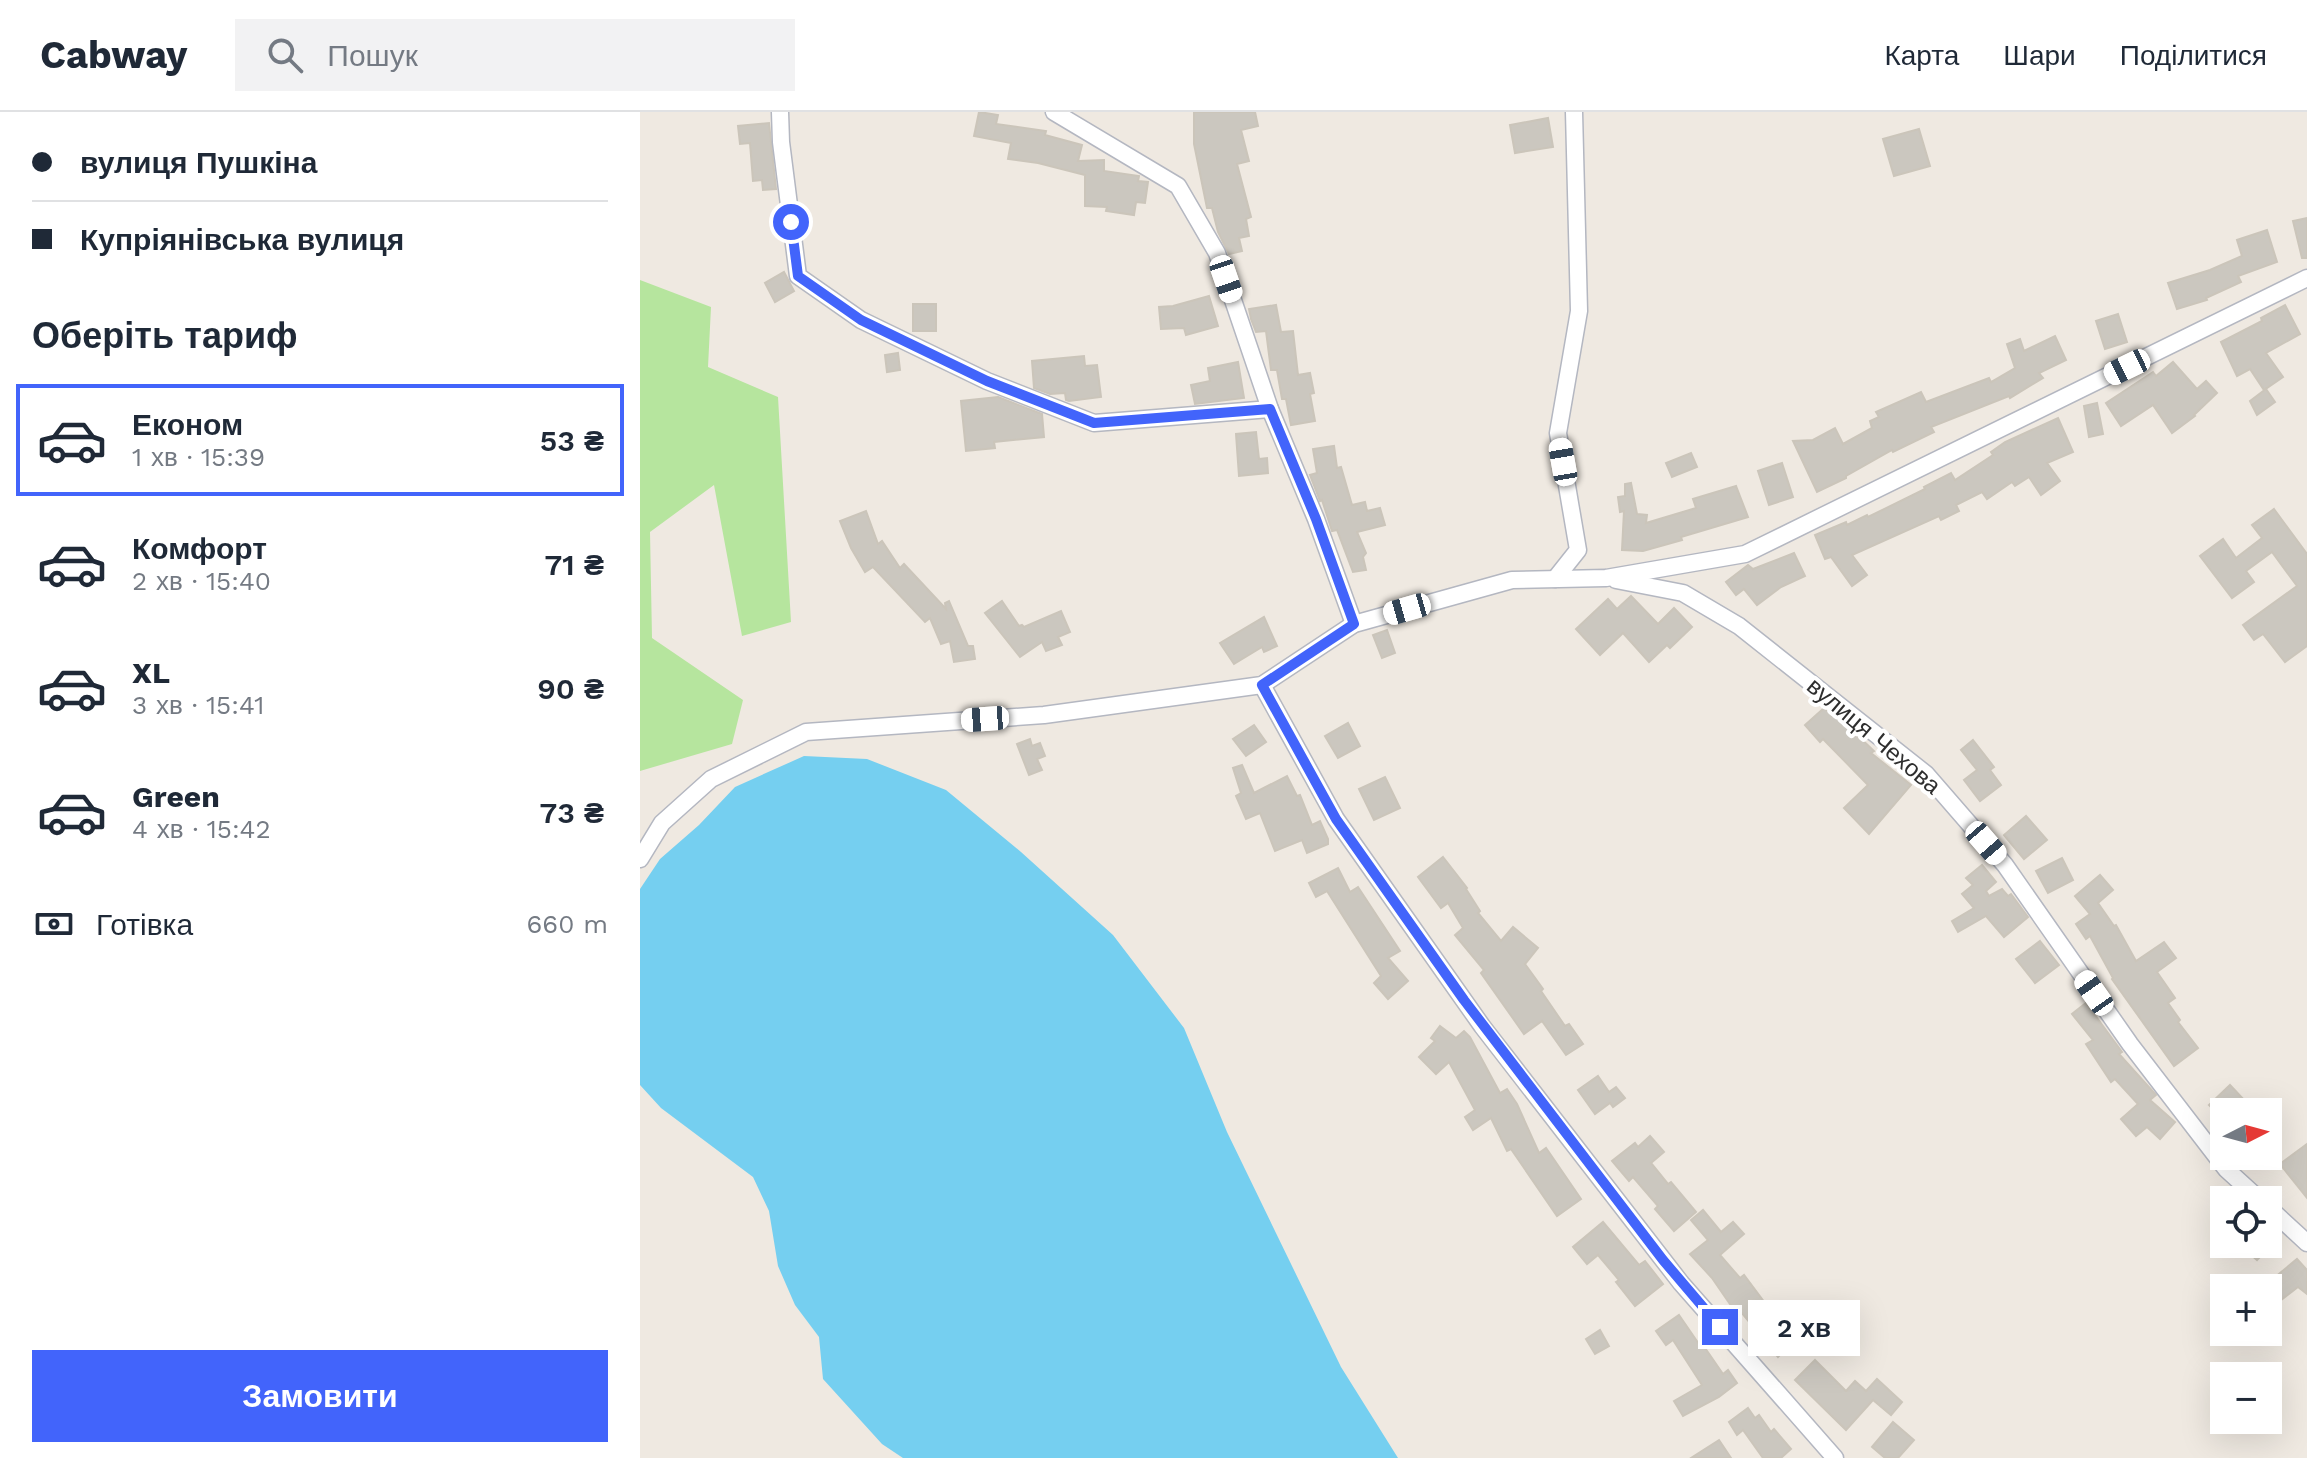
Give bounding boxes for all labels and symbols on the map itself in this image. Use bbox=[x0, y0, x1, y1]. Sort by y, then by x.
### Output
route start bbox=[773, 204, 809, 240]
car bbox=[1207, 252, 1245, 306]
car bbox=[2100, 346, 2154, 388]
car bbox=[1547, 436, 1579, 488]
car bbox=[1381, 591, 1433, 627]
street label: вулиця Чехова bbox=[1802, 672, 1947, 800]
car bbox=[960, 705, 1010, 733]
car bbox=[1961, 817, 2011, 869]
car bbox=[2070, 966, 2118, 1020]
north arrow bbox=[2210, 1098, 2282, 1170]
callout: 2 хв bbox=[1748, 1299, 1860, 1355]
route end bbox=[1702, 1309, 1738, 1345]

